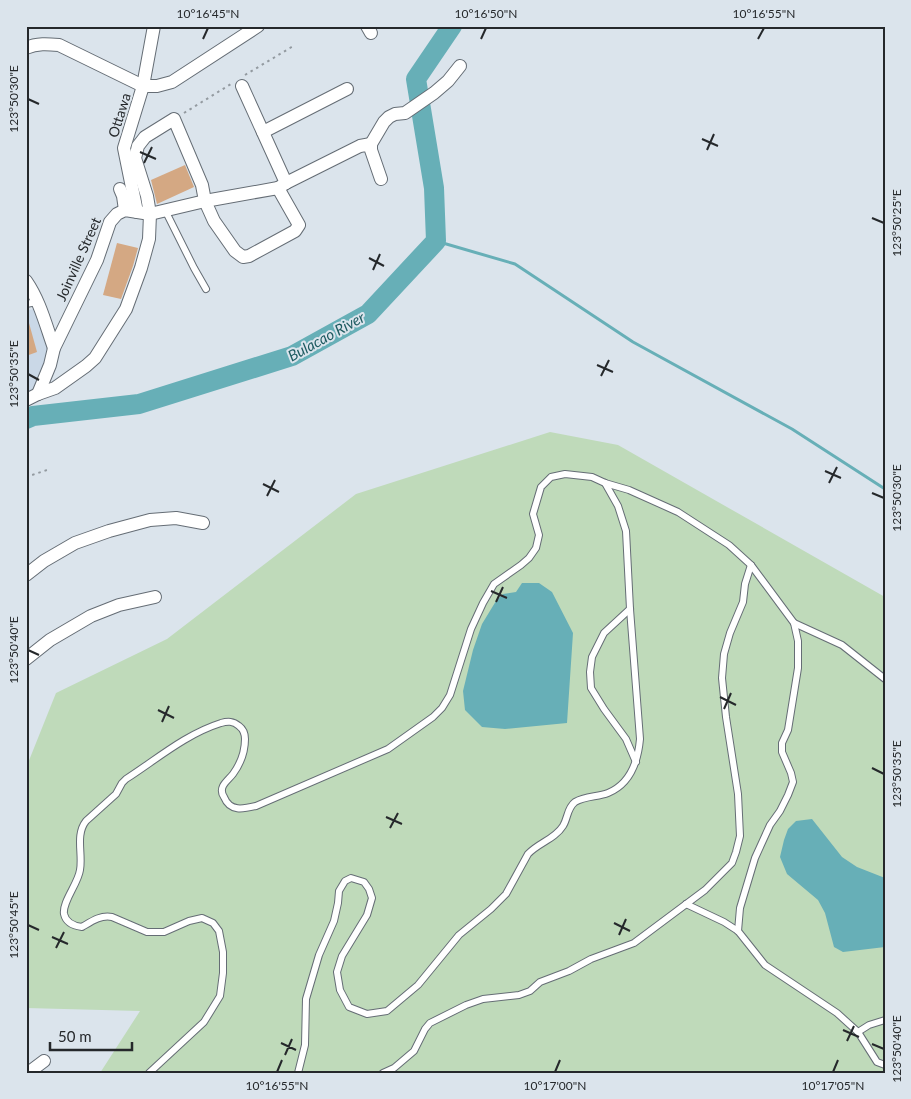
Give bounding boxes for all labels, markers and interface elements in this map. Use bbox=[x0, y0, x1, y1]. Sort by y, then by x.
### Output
text: 10°16'45"N bbox=[177, 6, 239, 21]
text: 10°16'50"N bbox=[455, 6, 517, 21]
text: 10°16'55"N bbox=[733, 6, 795, 21]
text: 123°50'30"E bbox=[6, 65, 21, 133]
street label: Ottawa bbox=[104, 91, 134, 139]
text: 123°50'25"E bbox=[889, 189, 904, 257]
street label: Joinville Street bbox=[52, 215, 104, 303]
water label: Bulacao River bbox=[284, 307, 368, 364]
text: 123°50'35"E bbox=[6, 340, 21, 408]
text: 123°50'30"E bbox=[889, 464, 904, 532]
text: 123°50'40"E bbox=[6, 616, 21, 684]
text: 123°50'35"E bbox=[889, 740, 904, 808]
text: 123°50'45"E bbox=[6, 891, 21, 959]
text: 123°50'40"E bbox=[889, 1015, 904, 1083]
scale bar bbox=[50, 1019, 132, 1051]
text: 50 m bbox=[58, 1027, 92, 1045]
text: 10°16'55"N bbox=[246, 1078, 308, 1093]
text: 10°17'00"N bbox=[524, 1078, 586, 1093]
text: 10°17'05"N bbox=[802, 1078, 864, 1093]

